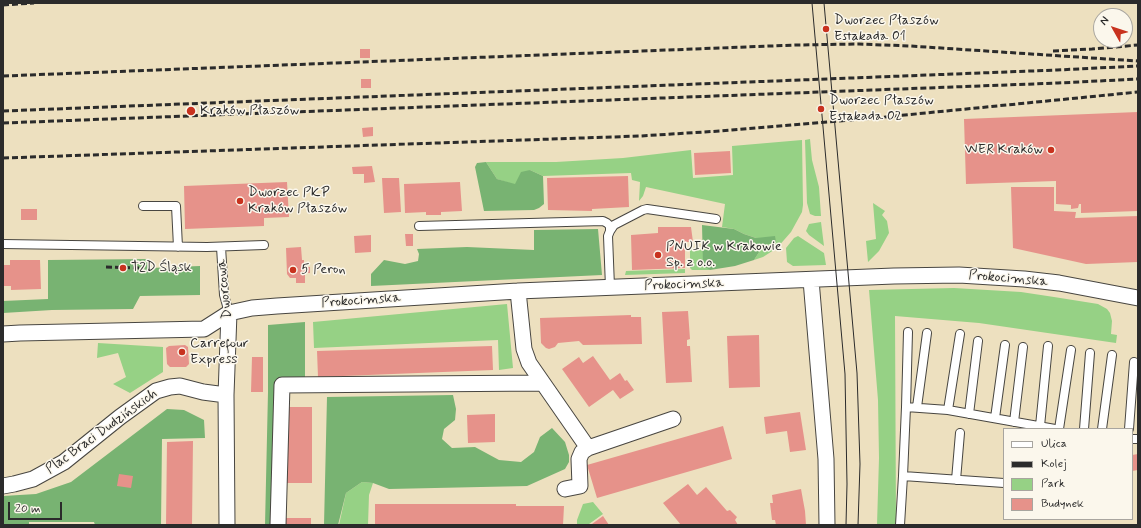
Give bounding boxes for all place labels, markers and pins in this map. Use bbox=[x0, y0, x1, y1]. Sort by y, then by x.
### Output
place label: Dworzec Płaszów Estakada 01 bbox=[834, 13, 939, 46]
marker: Dworzec Płaszów Estakada 01 bbox=[821, 24, 831, 34]
place label: Dworzec Płaszów Estakada 02 bbox=[829, 93, 934, 126]
place label: Kraków Płaszów bbox=[200, 103, 299, 119]
marker: Dworzec Płaszów Estakada 02 bbox=[816, 104, 826, 114]
marker: Kraków Płaszów bbox=[185, 105, 197, 117]
place label: WER Kraków bbox=[965, 142, 1043, 158]
marker: WER Kraków bbox=[1046, 145, 1056, 155]
place label: Dworzec PKP Kraków Płaszów bbox=[248, 185, 347, 218]
marker: Dworzec PKP Kraków Płaszów bbox=[235, 196, 245, 206]
place label: PNUIK w Krakowie Sp. z o.o. bbox=[666, 239, 782, 272]
marker: PNUIK w Krakowie Sp. z o.o. bbox=[653, 250, 663, 260]
place label: T2D Śląsk bbox=[131, 260, 192, 276]
place label: 5 Peron bbox=[301, 262, 345, 278]
marker: T2D Śląsk bbox=[118, 263, 128, 273]
marker: 5 Peron bbox=[288, 265, 298, 275]
place label: Carrefour Express bbox=[190, 336, 249, 368]
marker: Carrefour Express bbox=[177, 347, 187, 357]

